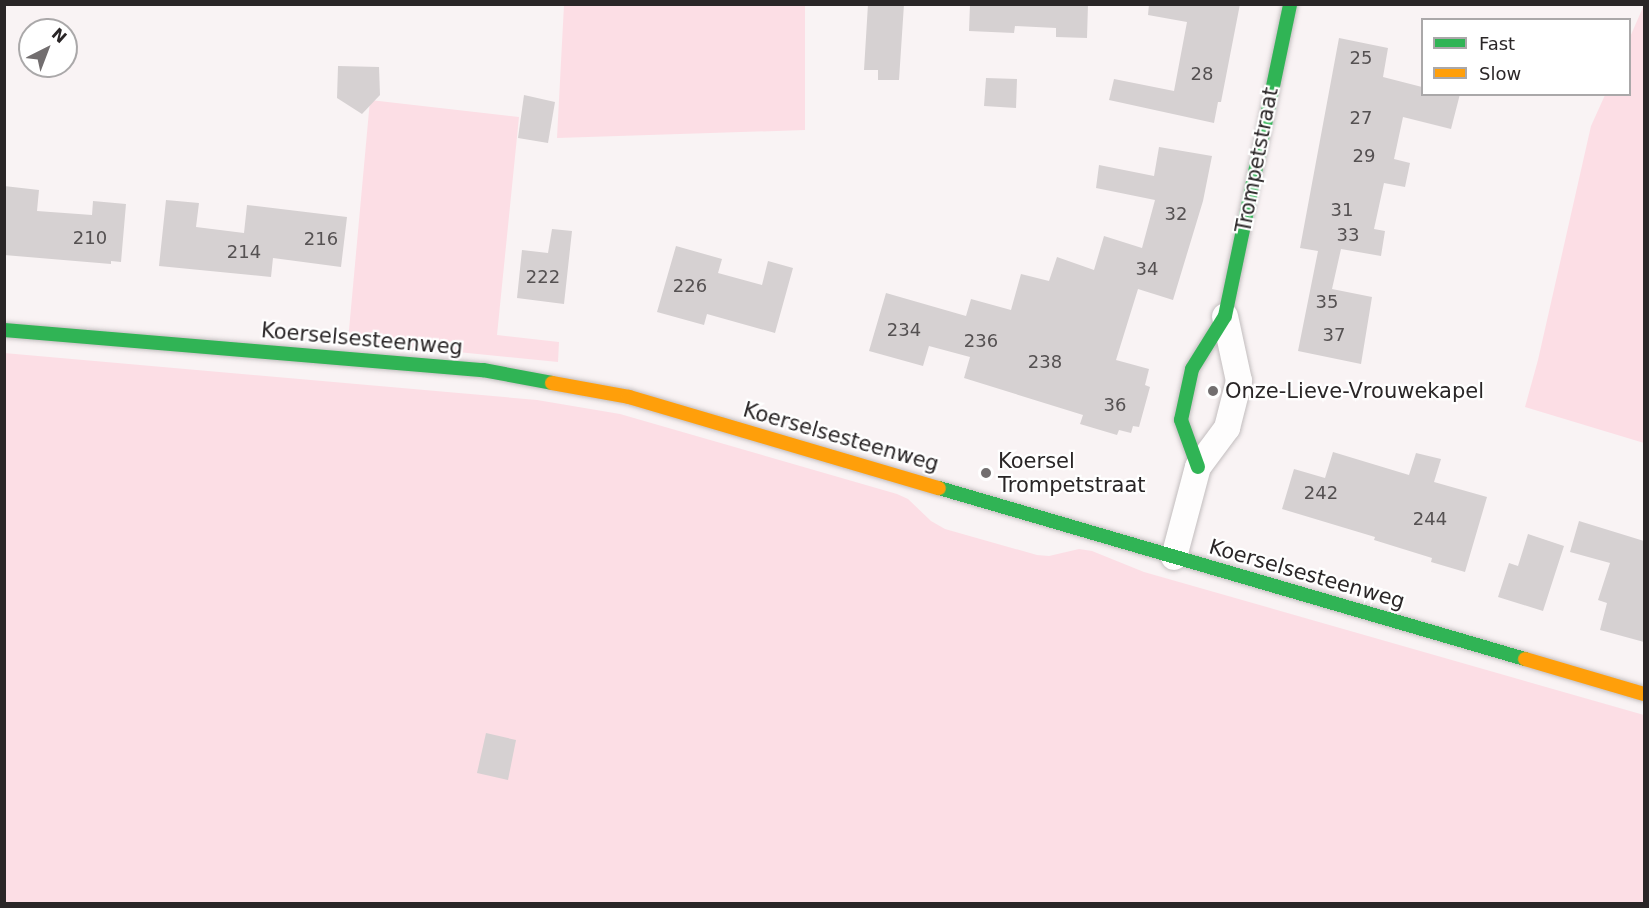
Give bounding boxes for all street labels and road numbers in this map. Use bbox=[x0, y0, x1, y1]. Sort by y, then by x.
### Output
street label: Trompetstraat bbox=[1231, 85, 1283, 235]
street label: Koerselsesteenweg bbox=[260, 318, 464, 360]
street label: Koerselsesteenweg bbox=[740, 397, 942, 477]
street label: Koerselsesteenweg bbox=[1206, 534, 1408, 614]

